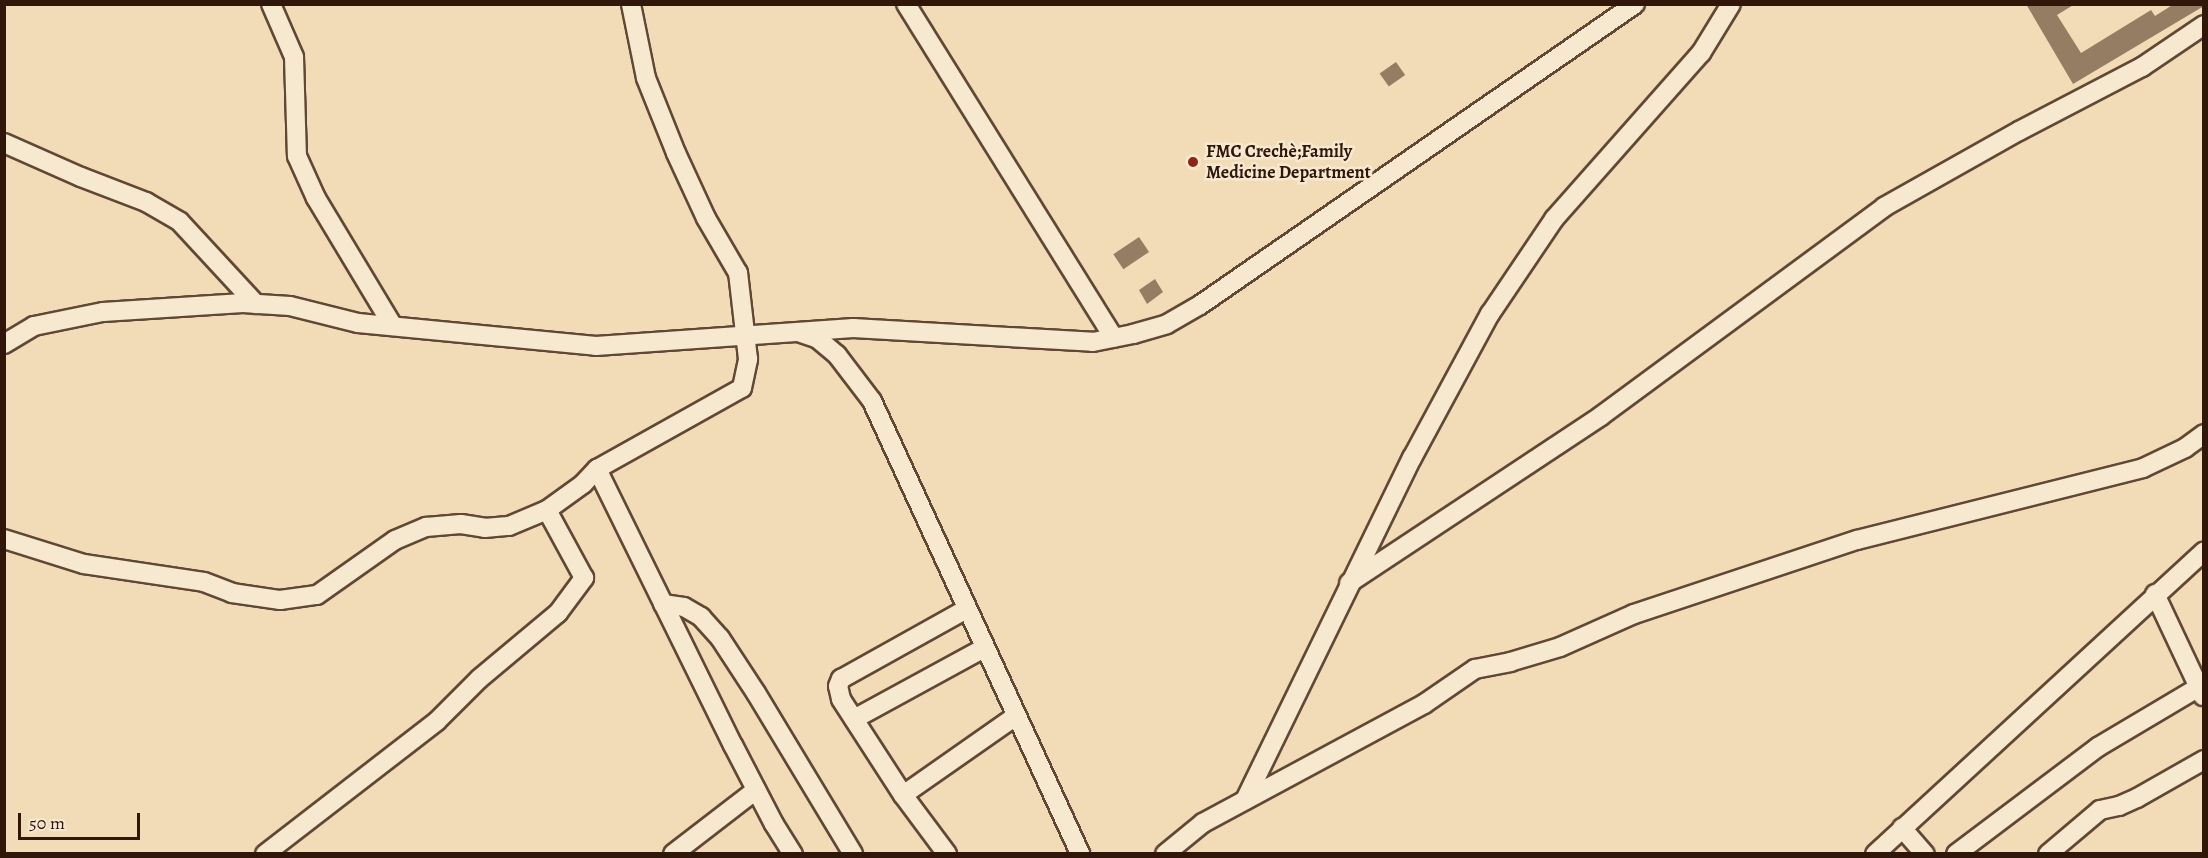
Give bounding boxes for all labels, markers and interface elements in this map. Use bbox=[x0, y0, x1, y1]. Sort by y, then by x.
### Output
place label: FMC Crechè;Family Medicine Department bbox=[1206, 141, 1371, 184]
marker: FMC Crechè;Family Medicine Department bbox=[1184, 153, 1202, 171]
scale bar bbox=[21, 801, 142, 839]
text: 50 m bbox=[29, 811, 65, 835]

